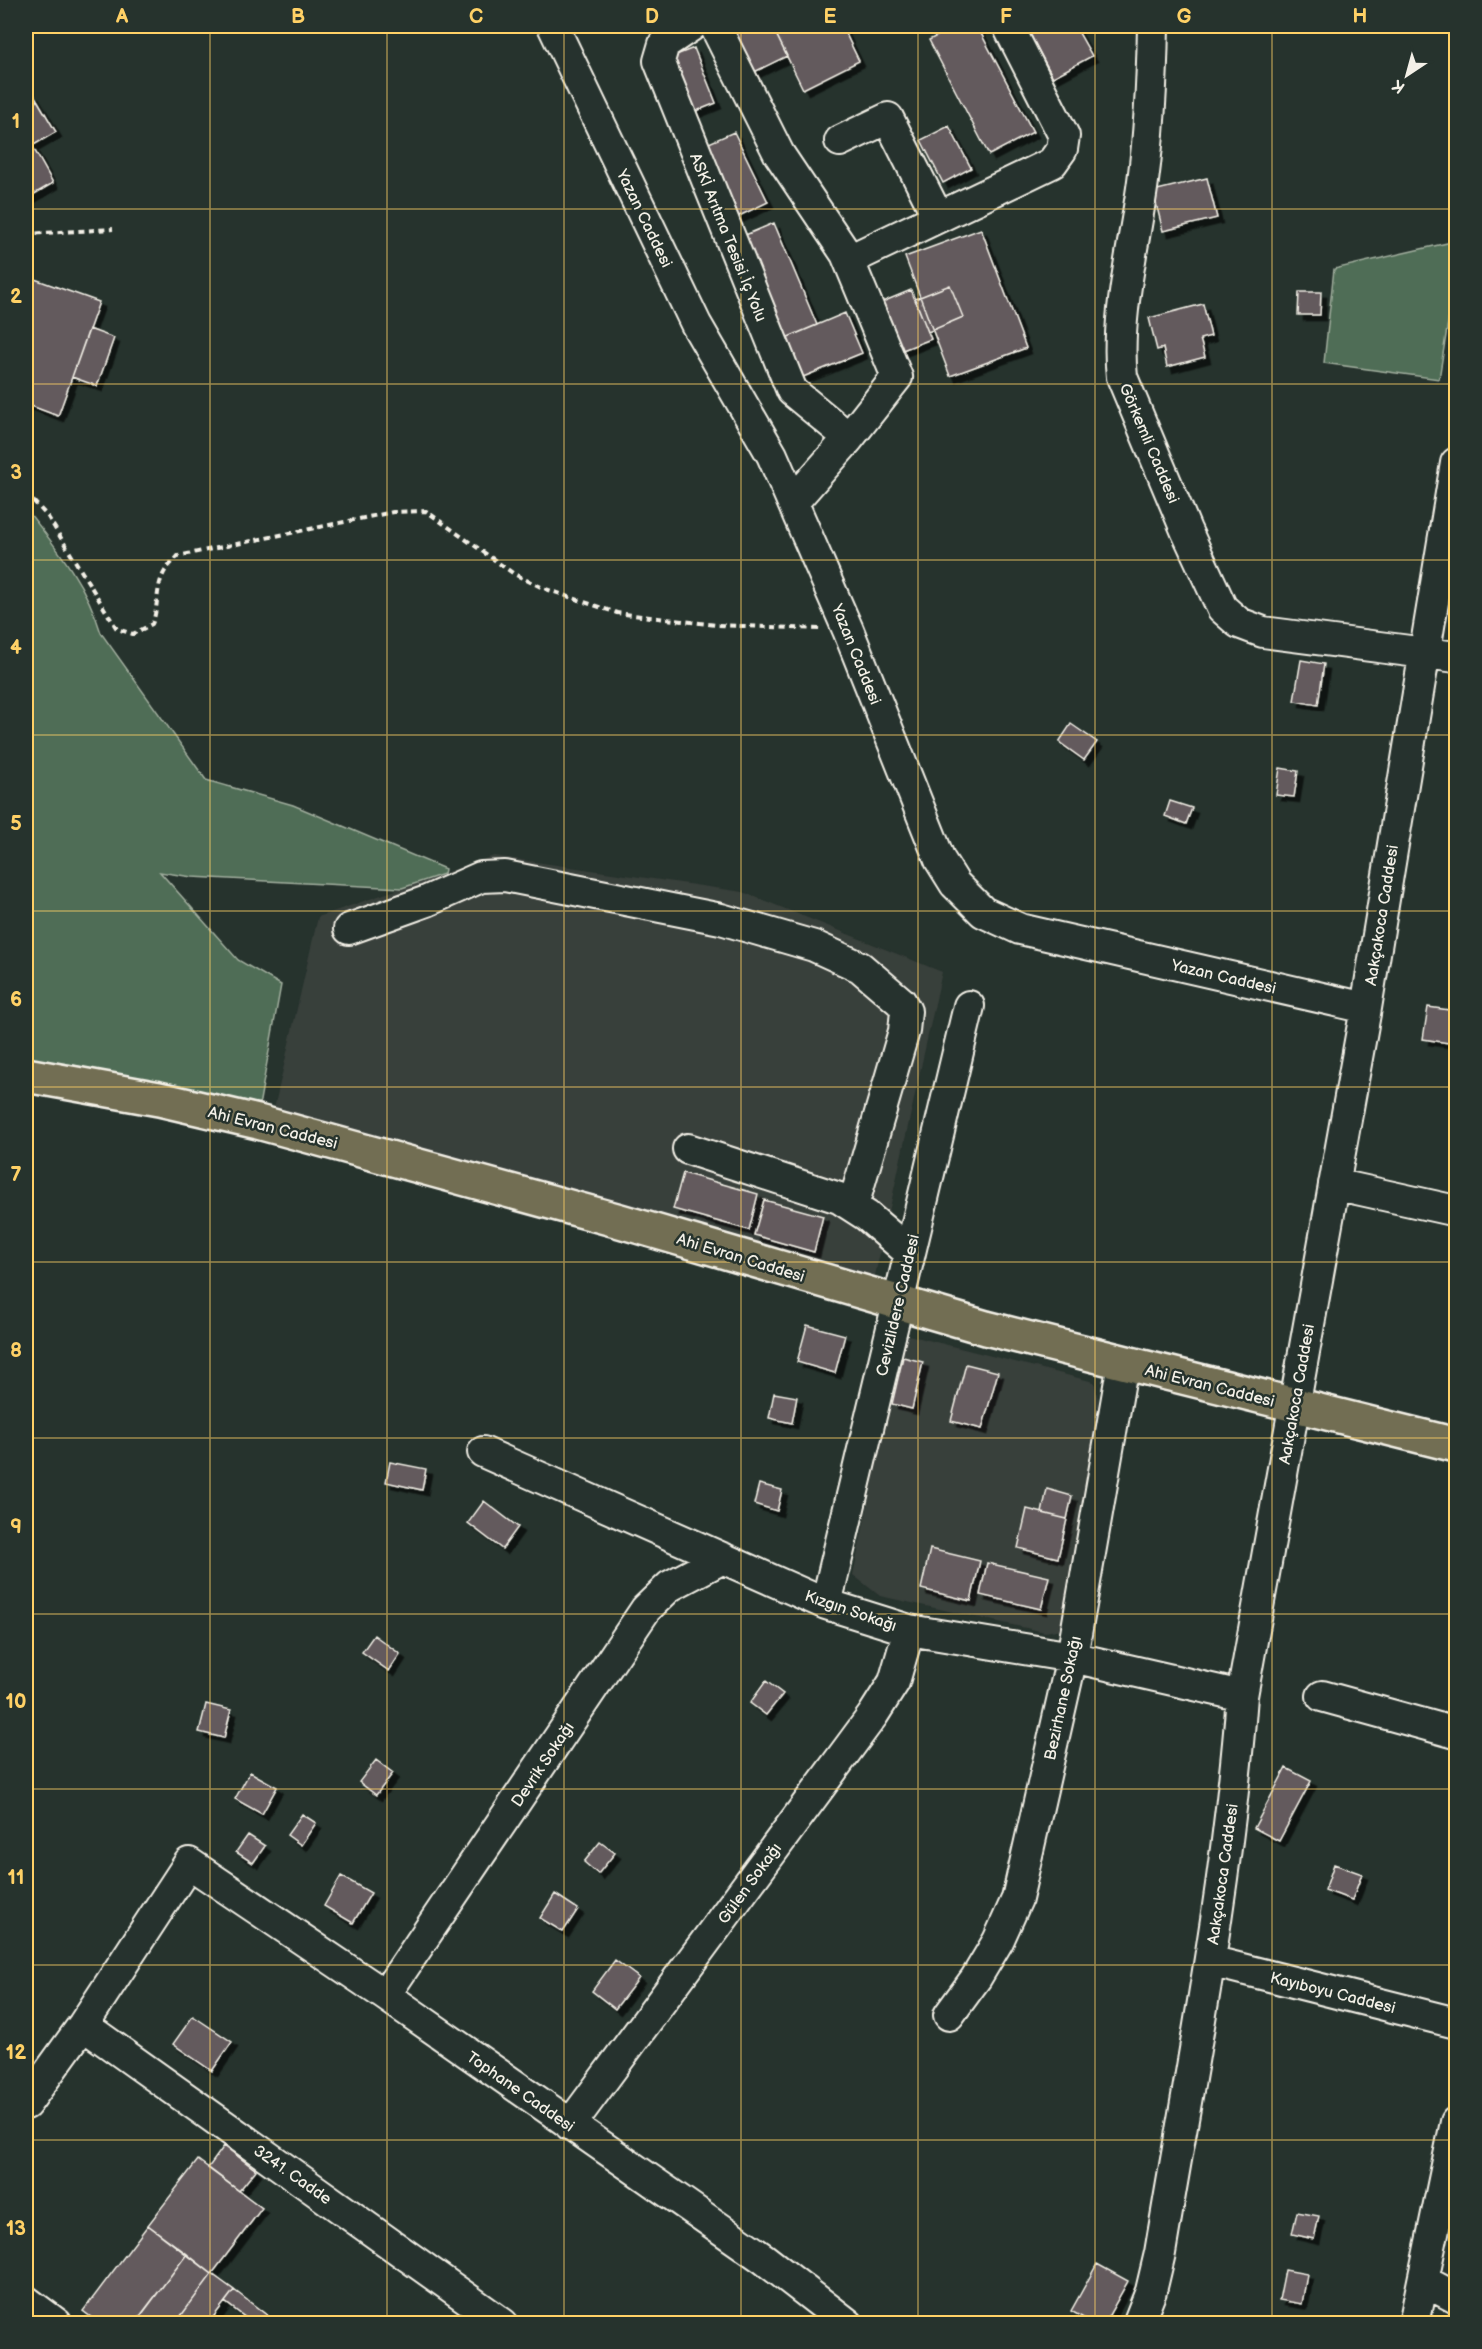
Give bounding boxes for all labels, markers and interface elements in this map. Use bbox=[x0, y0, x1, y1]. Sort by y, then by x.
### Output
text: A bbox=[115, 5, 129, 29]
text: B bbox=[291, 5, 305, 29]
text: C bbox=[469, 5, 483, 29]
text: D bbox=[645, 5, 659, 29]
text: E bbox=[824, 5, 837, 29]
text: F bbox=[1000, 5, 1012, 29]
text: G bbox=[1177, 5, 1192, 29]
text: H bbox=[1353, 5, 1367, 29]
north arrow bbox=[1377, 45, 1437, 105]
text: K bbox=[1389, 75, 1409, 97]
text: 1 bbox=[12, 110, 20, 134]
street label: ASKİ Arıtma Tesisi İç Yolu bbox=[685, 150, 772, 325]
street label: Yazan Caddesi bbox=[611, 166, 676, 271]
text: 2 bbox=[10, 285, 22, 309]
street label: Görkemli Caddesi bbox=[1115, 381, 1182, 506]
text: 3 bbox=[10, 461, 22, 485]
street label: Yazan Caddesi bbox=[826, 601, 884, 708]
text: 4 bbox=[10, 636, 22, 660]
text: 5 bbox=[10, 812, 22, 836]
street label: Aakçakoca Caddesi bbox=[1362, 844, 1403, 987]
street label: Yazan Caddesi bbox=[1169, 956, 1278, 999]
text: 6 bbox=[10, 988, 22, 1012]
street label: Ahi Evran Caddesi bbox=[206, 1103, 339, 1154]
text: 7 bbox=[10, 1163, 22, 1187]
street label: Ahi Evran Caddesi bbox=[674, 1230, 807, 1287]
street label: Cevizlidere Caddesi bbox=[873, 1233, 924, 1378]
street label: Aakçakoca Caddesi bbox=[1276, 1323, 1319, 1466]
text: 8 bbox=[10, 1339, 22, 1363]
street label: Ahi Evran Caddesi bbox=[1143, 1361, 1276, 1412]
text: 9 bbox=[10, 1515, 22, 1539]
street label: Kızgın Sokağı bbox=[802, 1587, 899, 1636]
street label: Bezirhane Sokağı bbox=[1041, 1634, 1086, 1762]
text: 10 bbox=[6, 1690, 26, 1714]
street label: Devrik Sokağı bbox=[508, 1719, 579, 1811]
street label: Aakçakoca Caddesi bbox=[1204, 1803, 1243, 1946]
street label: Gülen Sokağı bbox=[714, 1840, 786, 1928]
text: 11 bbox=[8, 1866, 24, 1890]
street label: Kayıboyu Caddesi bbox=[1268, 1969, 1397, 2018]
text: 12 bbox=[6, 2041, 26, 2065]
street label: Tophane Caddesi bbox=[463, 2048, 578, 2136]
street label: 3241. Cadde bbox=[250, 2141, 335, 2209]
text: 13 bbox=[6, 2217, 26, 2241]

